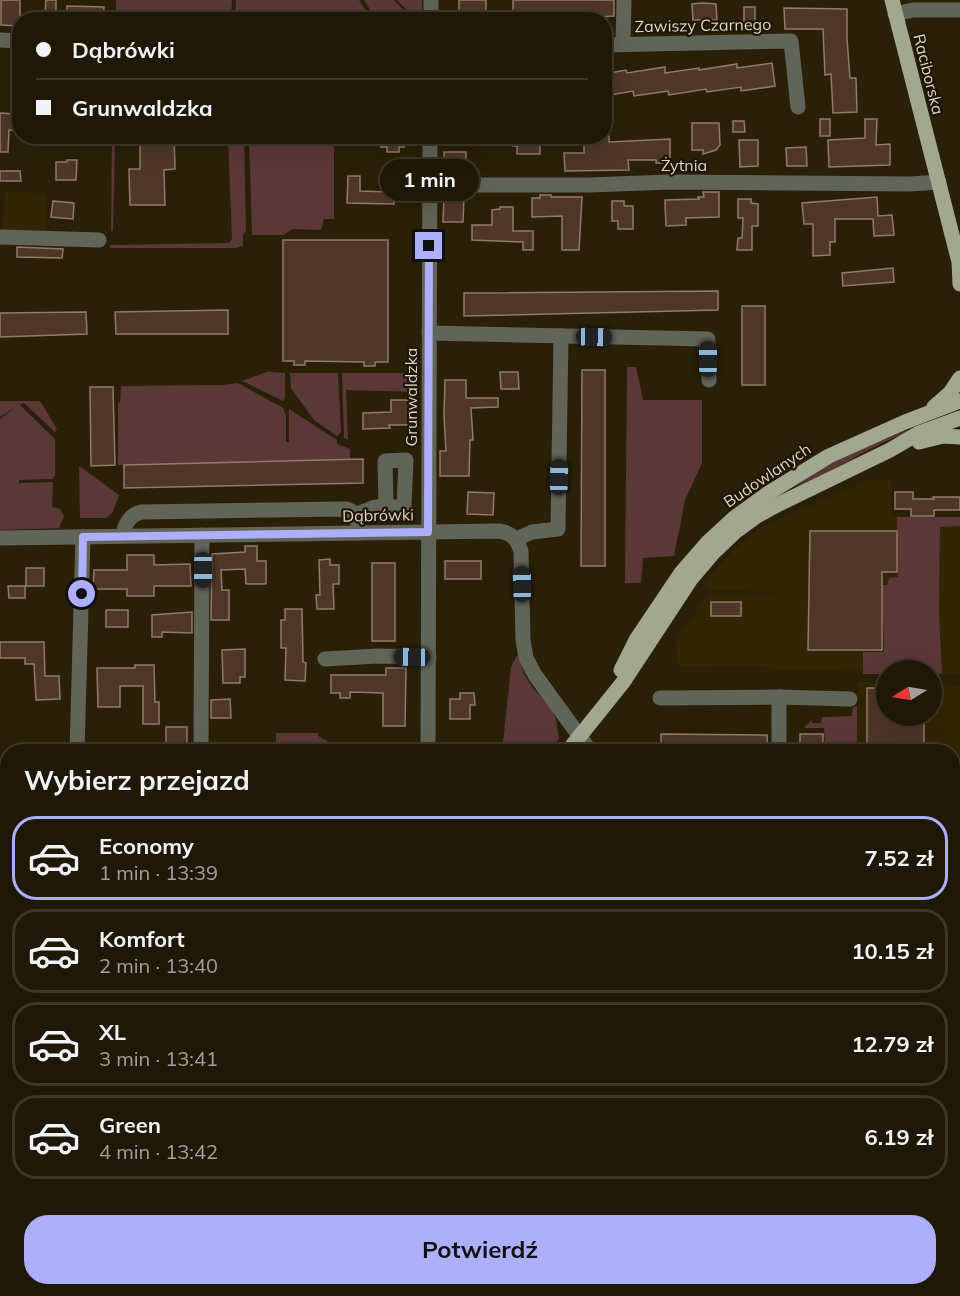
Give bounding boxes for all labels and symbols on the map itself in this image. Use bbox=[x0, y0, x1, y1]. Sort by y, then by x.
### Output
street label: Zawiszy Czarnego bbox=[635, 14, 771, 36]
street label: Raciborska bbox=[909, 32, 949, 116]
street label: Żytnia bbox=[661, 155, 707, 175]
callout: 1 min bbox=[380, 159, 478, 201]
route end bbox=[415, 232, 442, 259]
car bbox=[576, 328, 612, 346]
car bbox=[699, 341, 717, 377]
street label: Grunwaldzka bbox=[401, 348, 421, 446]
street label: Budowlanych bbox=[720, 438, 814, 512]
car bbox=[550, 459, 568, 495]
street label: Dąbrówki bbox=[342, 504, 414, 526]
car bbox=[194, 552, 212, 588]
car bbox=[513, 566, 531, 602]
route start bbox=[68, 580, 95, 607]
car bbox=[394, 648, 430, 666]
north arrow bbox=[876, 660, 942, 726]

